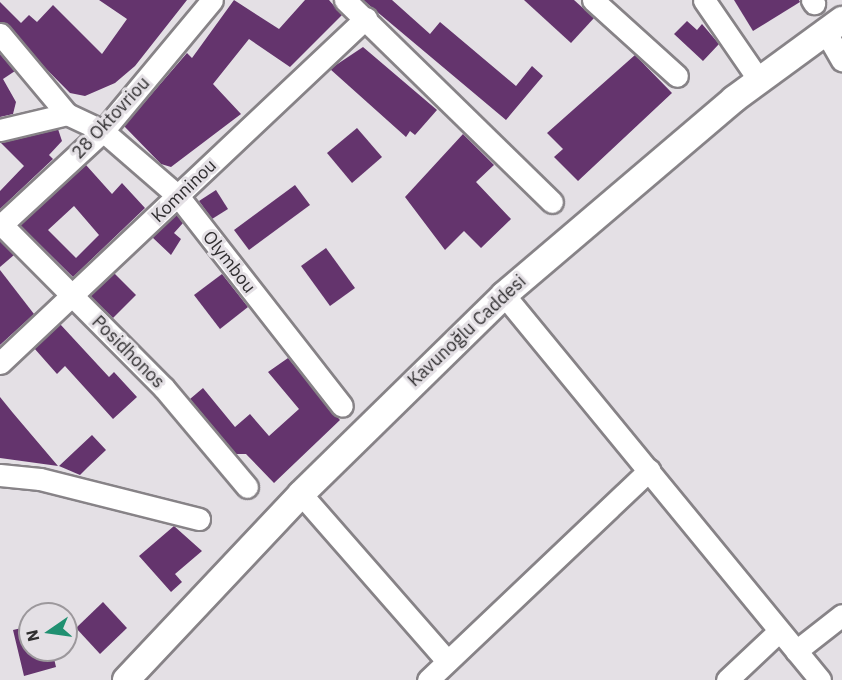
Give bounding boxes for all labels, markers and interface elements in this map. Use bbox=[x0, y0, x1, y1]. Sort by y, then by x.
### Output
street label: 28 Oktovriou bbox=[68, 72, 154, 164]
street label: Komninou bbox=[147, 155, 221, 227]
street label: Olymbou bbox=[198, 227, 260, 297]
street label: Kavunoğlu Caddesi bbox=[403, 271, 531, 391]
street label: Posidhonos bbox=[87, 311, 169, 393]
north arrow bbox=[18, 602, 78, 662]
text: N bbox=[21, 628, 43, 643]

